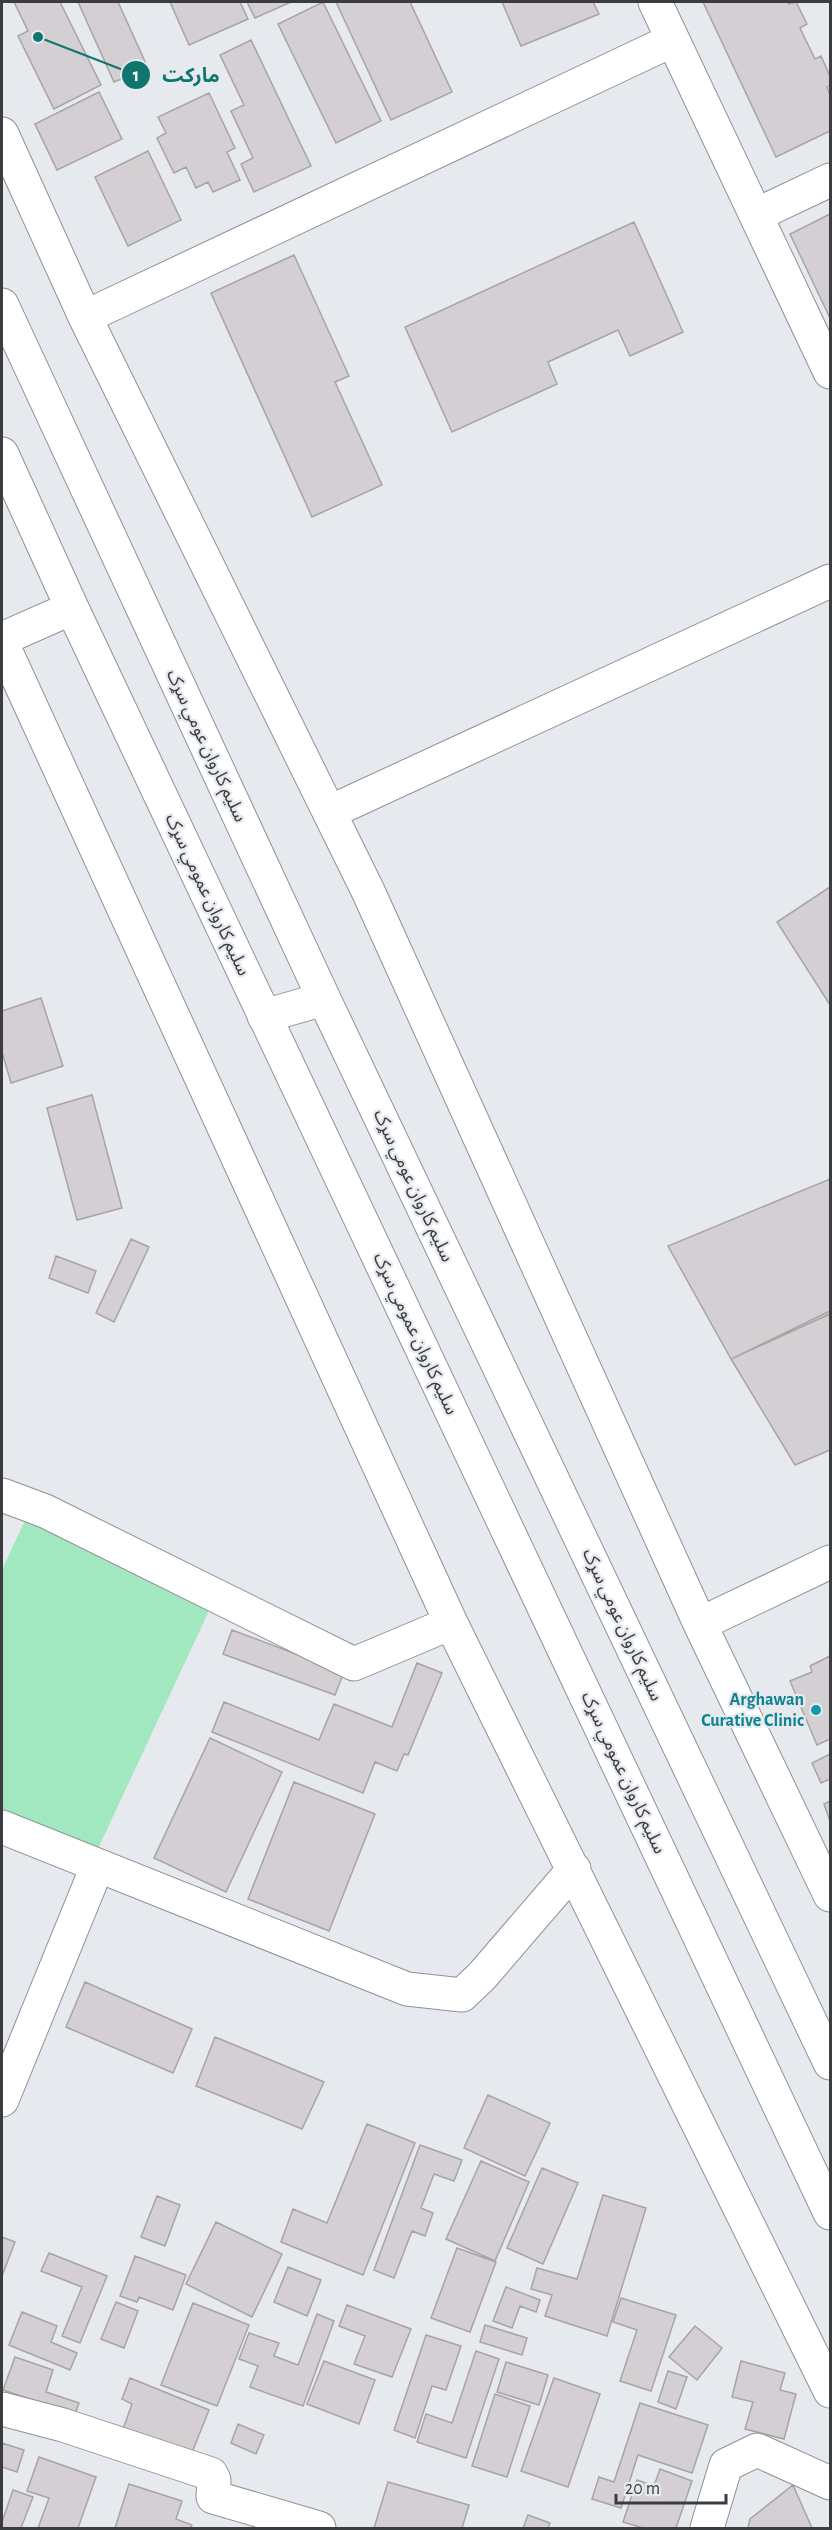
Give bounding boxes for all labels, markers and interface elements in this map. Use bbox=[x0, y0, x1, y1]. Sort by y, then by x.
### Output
callout: مارکت bbox=[121, 56, 232, 94]
text: مارکت bbox=[162, 66, 220, 87]
text: 1 bbox=[133, 67, 139, 85]
street label: سلیم کاروان عومي سړک bbox=[160, 667, 249, 826]
street label: سلیم کاروان عمومي سړک bbox=[159, 811, 252, 980]
street label: سلیم کاروان عومي سړک bbox=[367, 1107, 456, 1266]
street label: سلیم کاروان عمومي سړک bbox=[367, 1250, 460, 1419]
street label: سلیم کاروان عومي سړک bbox=[576, 1546, 665, 1705]
street label: سلیم کاروان عمومي سړک bbox=[575, 1689, 668, 1858]
place label: Arghawan Curative Clinic bbox=[701, 1691, 804, 1730]
marker: Arghawan Curative Clinic bbox=[809, 1703, 823, 1717]
scale bar bbox=[616, 2467, 726, 2505]
text: 20 m bbox=[625, 2480, 660, 2498]

